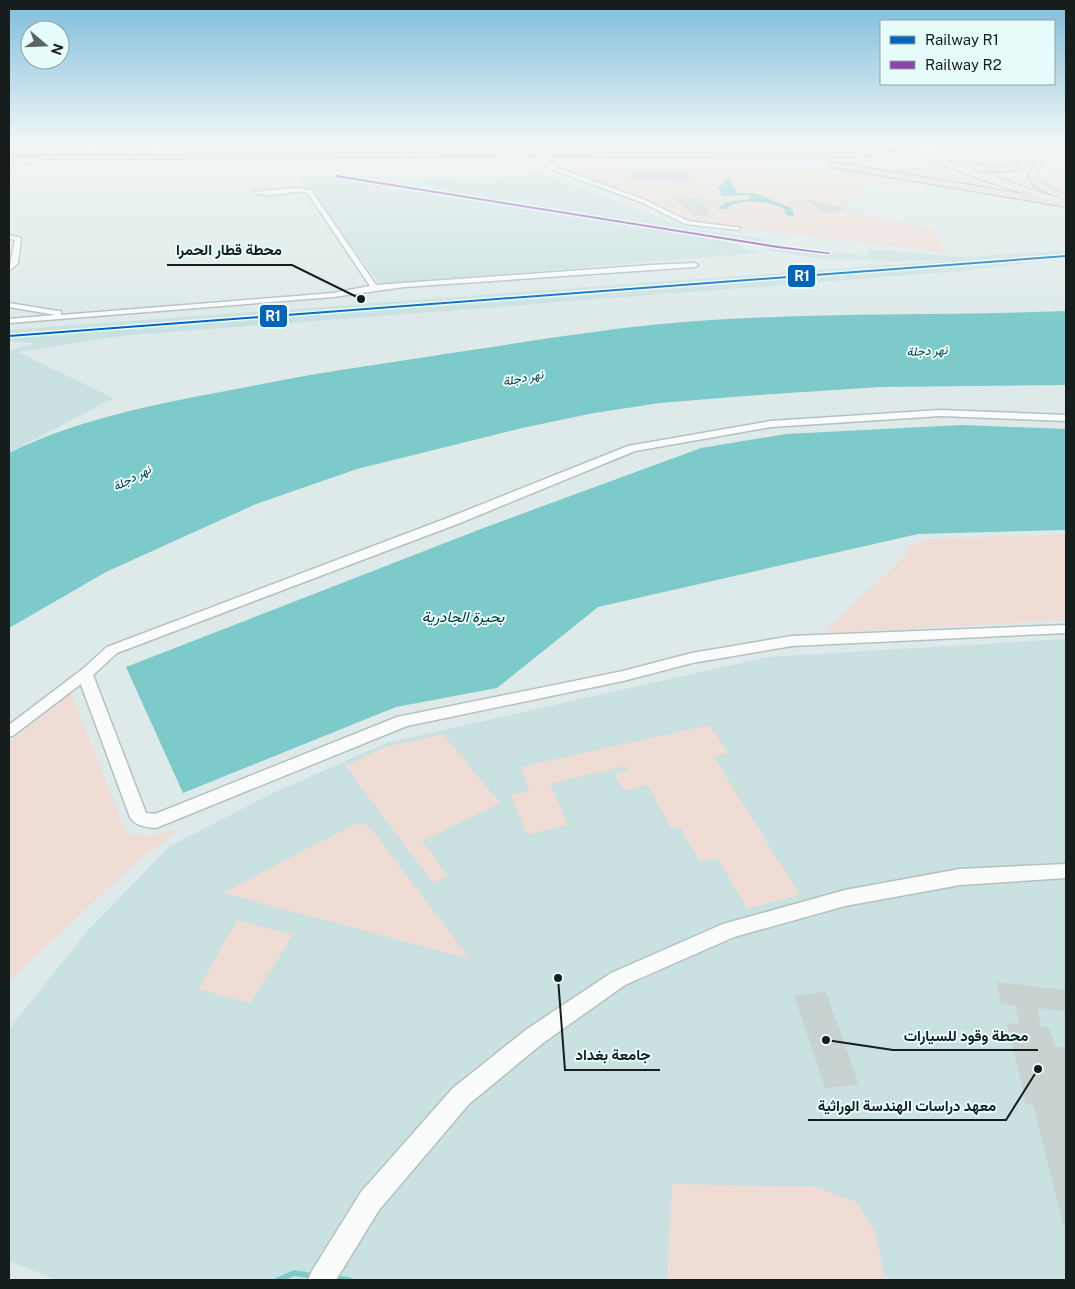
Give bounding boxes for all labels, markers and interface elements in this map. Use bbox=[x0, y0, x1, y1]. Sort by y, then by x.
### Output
north arrow bbox=[20, 20, 70, 70]
legend bbox=[880, 20, 1055, 85]
text: Railway R1 bbox=[925, 31, 999, 48]
text: N bbox=[48, 41, 67, 57]
text: Railway R2 bbox=[925, 56, 1002, 73]
callout: محطة قطار الحمرا bbox=[167, 235, 292, 265]
text: محطة قطار الحمرا bbox=[176, 241, 282, 259]
line badge: R1 bbox=[787, 264, 816, 288]
text: R1 bbox=[794, 268, 810, 284]
line badge: R1 bbox=[259, 304, 288, 328]
text: R1 bbox=[265, 308, 281, 324]
water label: نهر دجلة bbox=[906, 343, 948, 360]
water label: نهر دجلة bbox=[502, 367, 545, 390]
water label: نهر دجلة bbox=[111, 462, 154, 495]
water label: بحيرة الجادرية bbox=[422, 608, 505, 626]
callout: محطة وقود للسيارات bbox=[893, 1020, 1038, 1050]
text: محطة وقود للسيارات bbox=[904, 1027, 1028, 1045]
callout: جامعة بغداد bbox=[565, 1040, 660, 1070]
text: جامعة بغداد bbox=[575, 1046, 651, 1064]
callout: معهد دراسات الهندسة الوراثية bbox=[808, 1090, 1006, 1120]
text: معهد دراسات الهندسة الوراثية bbox=[818, 1097, 996, 1115]

